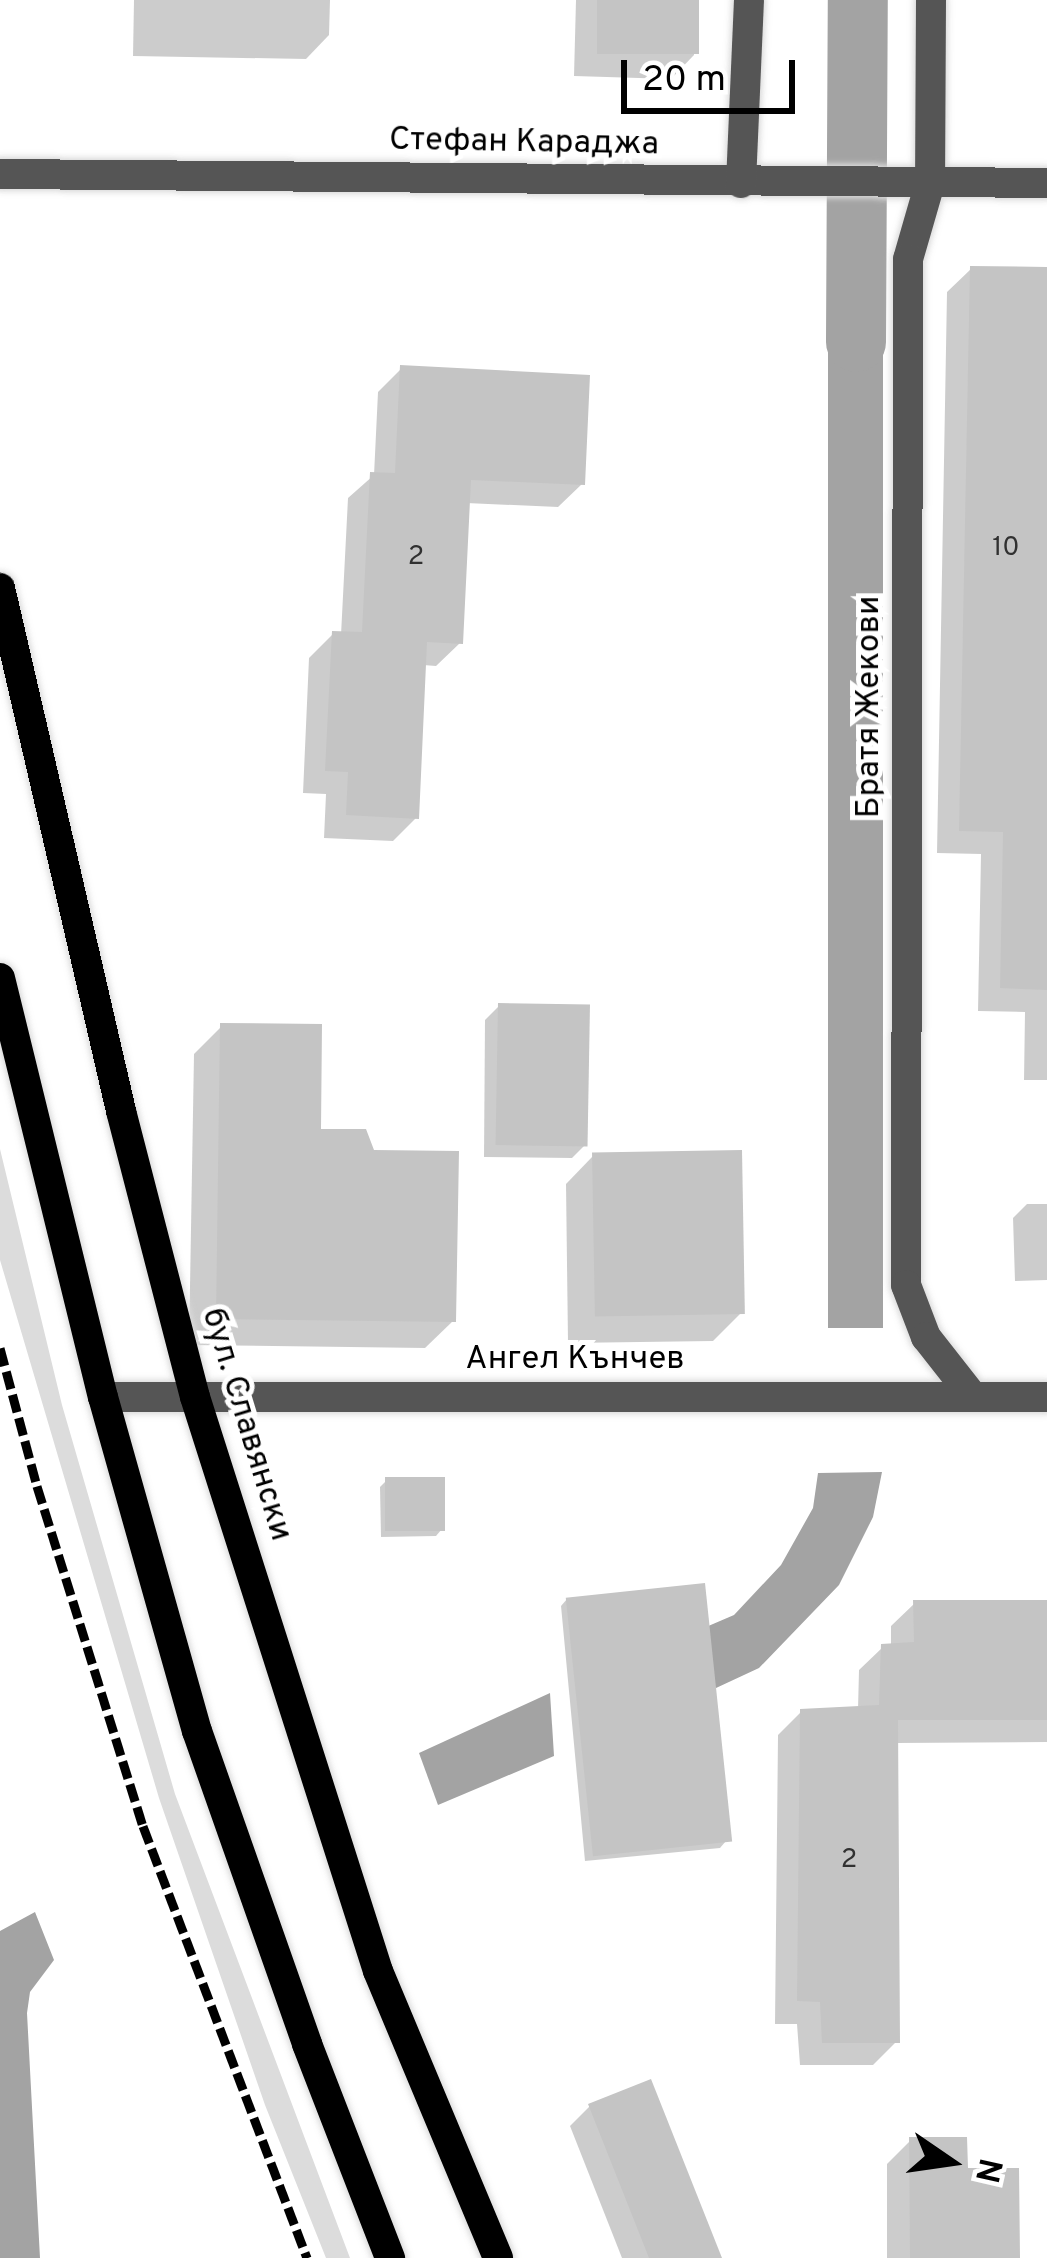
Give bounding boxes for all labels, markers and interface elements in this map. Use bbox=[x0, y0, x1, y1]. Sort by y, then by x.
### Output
scale bar bbox=[627, 36, 801, 110]
text: 20 m bbox=[642, 58, 726, 104]
street label: Стефан Караджа bbox=[389, 122, 659, 166]
house number: 10 bbox=[992, 533, 1020, 565]
house number: 2 bbox=[408, 542, 424, 574]
street label: Братя Жекови bbox=[851, 596, 891, 818]
street label: бул. Славянски bbox=[191, 1304, 299, 1546]
street label: Ангел Кънчев bbox=[465, 1341, 685, 1381]
house number: 2 bbox=[841, 1845, 857, 1877]
north arrow bbox=[891, 2102, 1011, 2222]
text: N bbox=[963, 2154, 1009, 2186]

